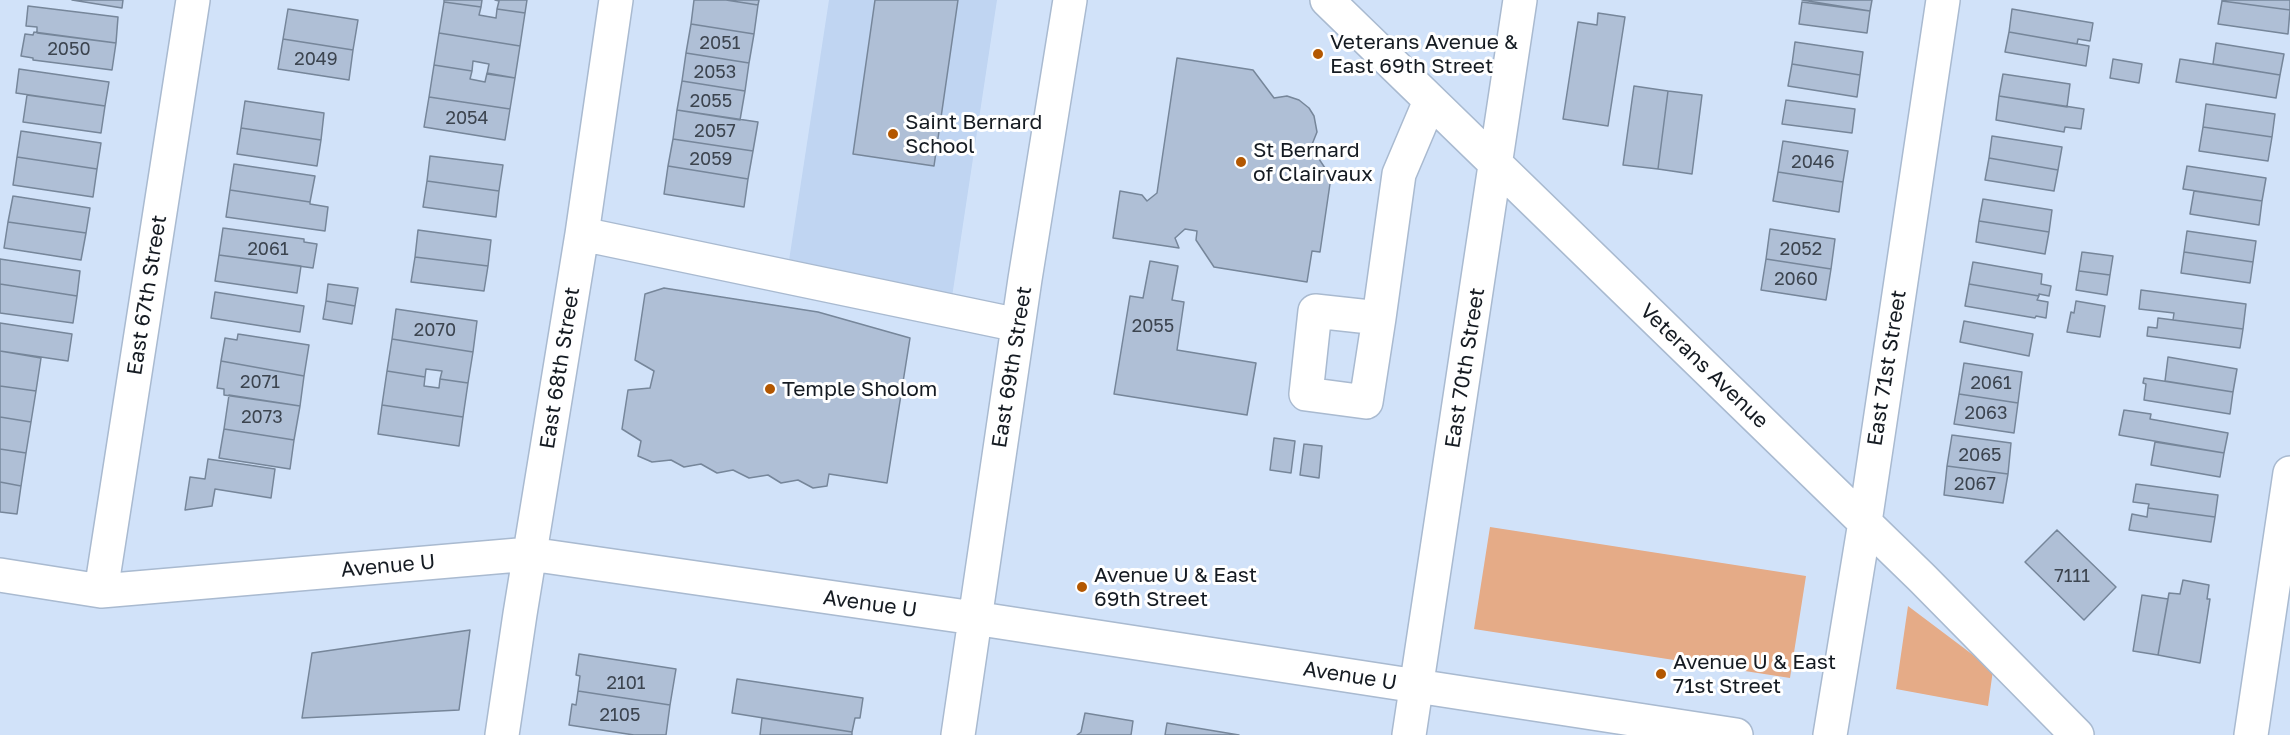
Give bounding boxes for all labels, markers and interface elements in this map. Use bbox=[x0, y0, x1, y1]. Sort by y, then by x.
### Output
place label: Veterans Avenue & East 69th Street bbox=[1330, 29, 1518, 79]
house number: 2051 bbox=[700, 32, 740, 54]
house number: 2050 bbox=[47, 38, 91, 60]
marker: Veterans Avenue & East 69th Street bbox=[1311, 47, 1325, 61]
house number: 2049 bbox=[294, 48, 338, 70]
house number: 2053 bbox=[694, 61, 736, 83]
house number: 2055 bbox=[690, 90, 732, 112]
house number: 2054 bbox=[445, 107, 489, 129]
place label: Saint Bernard School bbox=[905, 109, 1042, 159]
house number: 2057 bbox=[694, 120, 736, 142]
marker: Saint Bernard School bbox=[886, 127, 900, 141]
place label: St Bernard of Clairvaux bbox=[1253, 137, 1373, 187]
house number: 2059 bbox=[690, 148, 732, 170]
house number: 2046 bbox=[1791, 151, 1835, 173]
marker: St Bernard of Clairvaux bbox=[1234, 155, 1248, 169]
street label: East 67th Street bbox=[122, 213, 172, 377]
house number: 2061 bbox=[247, 238, 289, 260]
house number: 2052 bbox=[1780, 238, 1822, 260]
house number: 2060 bbox=[1774, 268, 1818, 290]
street label: East 69th Street bbox=[987, 284, 1037, 450]
street label: East 68th Street bbox=[535, 285, 585, 451]
street label: East 70th Street bbox=[1440, 286, 1490, 450]
street label: East 71st Street bbox=[1862, 288, 1912, 448]
street label: Veterans Avenue bbox=[1635, 298, 1773, 434]
house number: 2055 bbox=[1132, 315, 1174, 337]
house number: 2070 bbox=[414, 319, 456, 341]
house number: 2071 bbox=[240, 371, 280, 393]
house number: 2061 bbox=[1970, 372, 2012, 394]
place label: Temple Sholom bbox=[782, 376, 937, 402]
marker: Temple Sholom bbox=[763, 382, 777, 396]
house number: 2063 bbox=[1964, 402, 2008, 424]
house number: 2073 bbox=[241, 406, 283, 428]
house number: 2065 bbox=[1959, 444, 2001, 466]
house number: 2067 bbox=[1954, 473, 1996, 495]
street label: Avenue U bbox=[340, 549, 436, 583]
place label: Avenue U & East 69th Street bbox=[1094, 562, 1257, 612]
house number: 7111 bbox=[2054, 565, 2090, 587]
marker: Avenue U & East 69th Street bbox=[1075, 580, 1089, 594]
street label: Avenue U bbox=[821, 585, 919, 623]
place label: Avenue U & East 71st Street bbox=[1673, 649, 1836, 699]
street label: Avenue U bbox=[1301, 656, 1399, 696]
marker: Avenue U & East 71st Street bbox=[1654, 667, 1668, 681]
house number: 2101 bbox=[606, 672, 646, 694]
house number: 2105 bbox=[600, 704, 640, 726]

